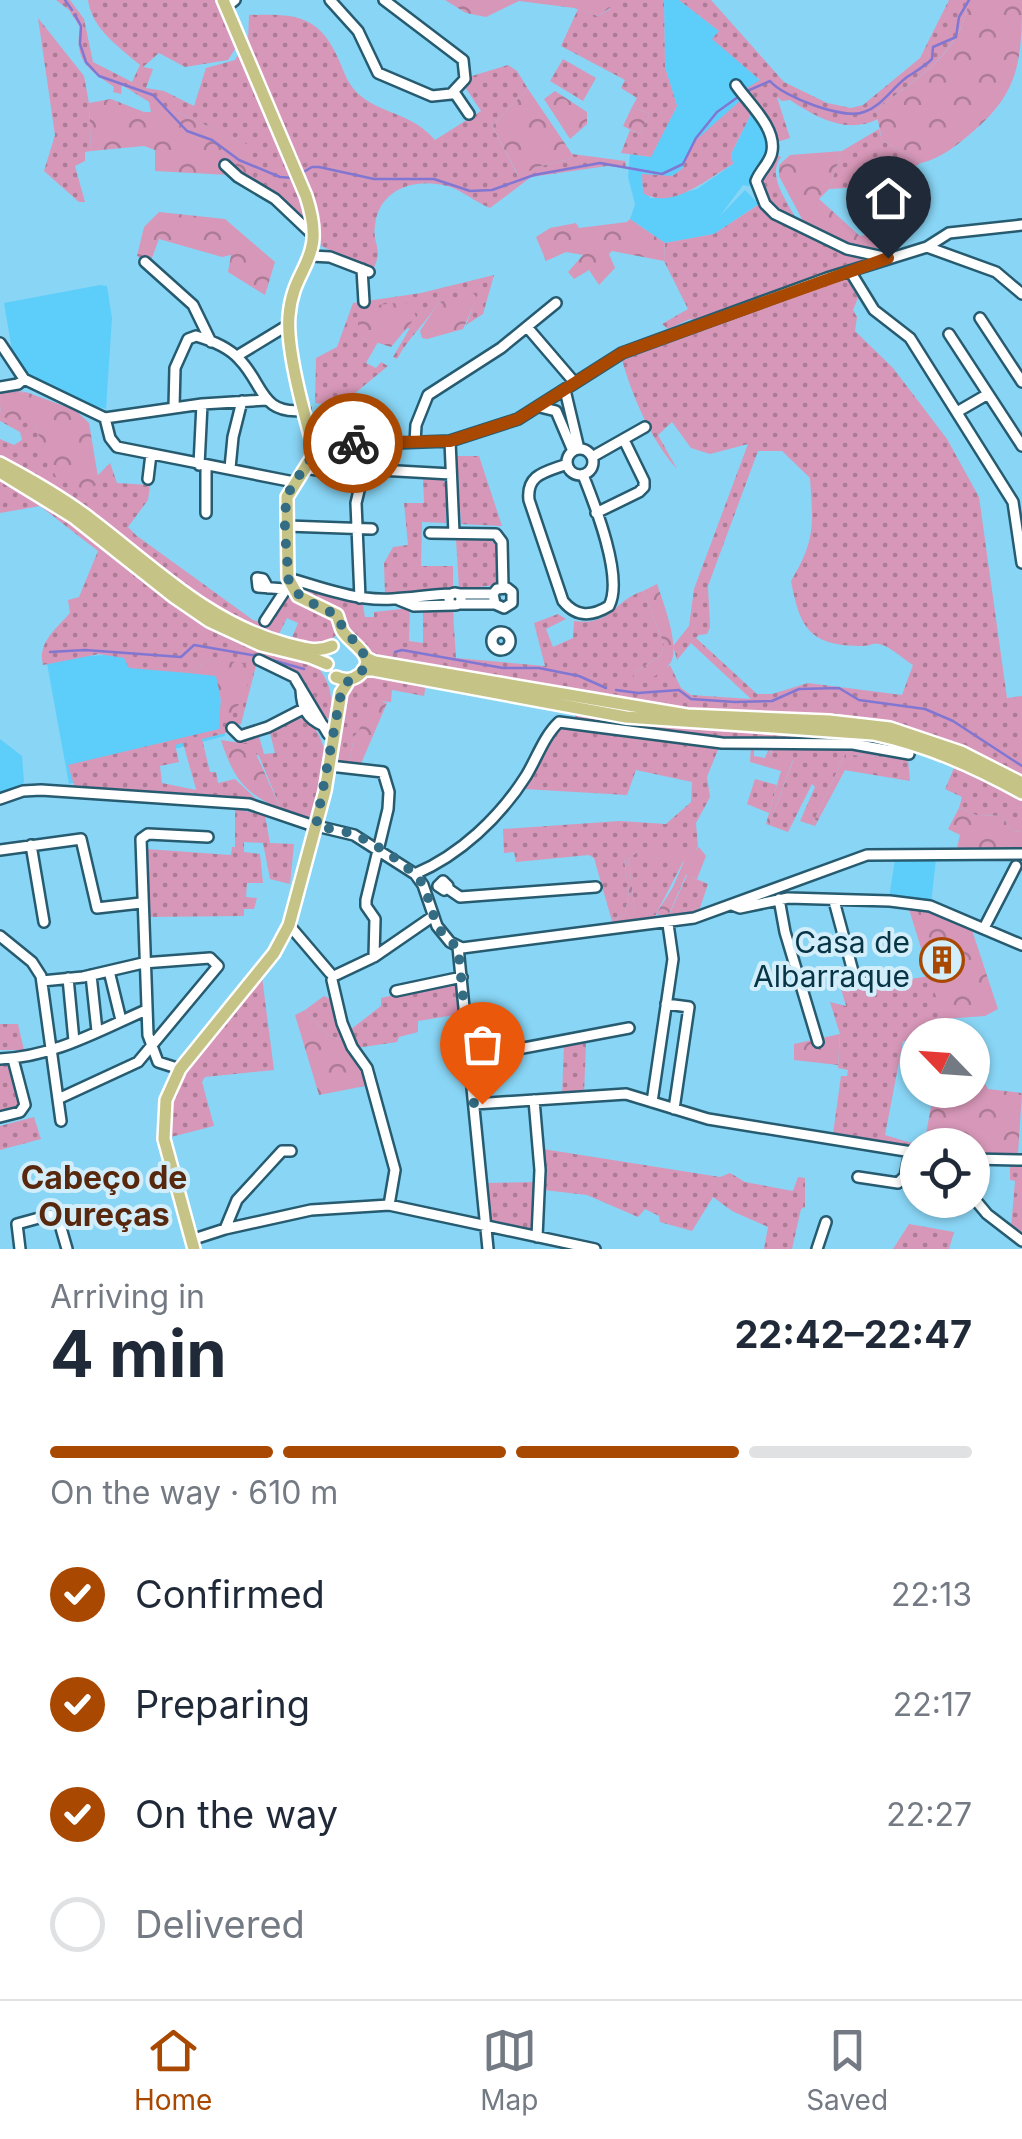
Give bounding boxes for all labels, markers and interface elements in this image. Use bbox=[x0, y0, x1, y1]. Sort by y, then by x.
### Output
pin bbox=[846, 156, 931, 259]
icon: home bbox=[861, 171, 916, 226]
courier bbox=[303, 393, 403, 493]
icon: bike bbox=[326, 416, 381, 471]
place label: Casa de Albarraque bbox=[753, 924, 910, 994]
building icon: Casa de Albarraque bbox=[919, 937, 965, 983]
pin bbox=[440, 1002, 525, 1105]
icon: bag bbox=[455, 1017, 510, 1072]
north arrow bbox=[900, 1018, 990, 1108]
map controls bbox=[900, 1018, 990, 1218]
button: locate bbox=[900, 1128, 990, 1218]
district label: Cabeço de Oureças bbox=[21, 1158, 187, 1234]
text: Arriving in bbox=[50, 1277, 205, 1316]
text: 22:42–22:47 bbox=[734, 1311, 972, 1357]
text: 4 min bbox=[50, 1314, 227, 1393]
text: On the way · 610 m bbox=[50, 1473, 338, 1512]
icon: check bbox=[50, 1567, 105, 1622]
text: Confirmed bbox=[135, 1571, 325, 1617]
text: 22:13 bbox=[891, 1575, 972, 1614]
icon: check bbox=[50, 1677, 105, 1732]
text: Preparing bbox=[135, 1681, 310, 1727]
text: 22:17 bbox=[893, 1685, 972, 1724]
icon: check bbox=[50, 1787, 105, 1842]
text: On the way bbox=[135, 1791, 338, 1837]
text: 22:27 bbox=[886, 1795, 972, 1834]
text: Delivered bbox=[135, 1901, 305, 1947]
tab: Home bbox=[134, 2023, 212, 2117]
tab: Map bbox=[480, 2023, 538, 2117]
tab: Saved bbox=[806, 2023, 888, 2117]

